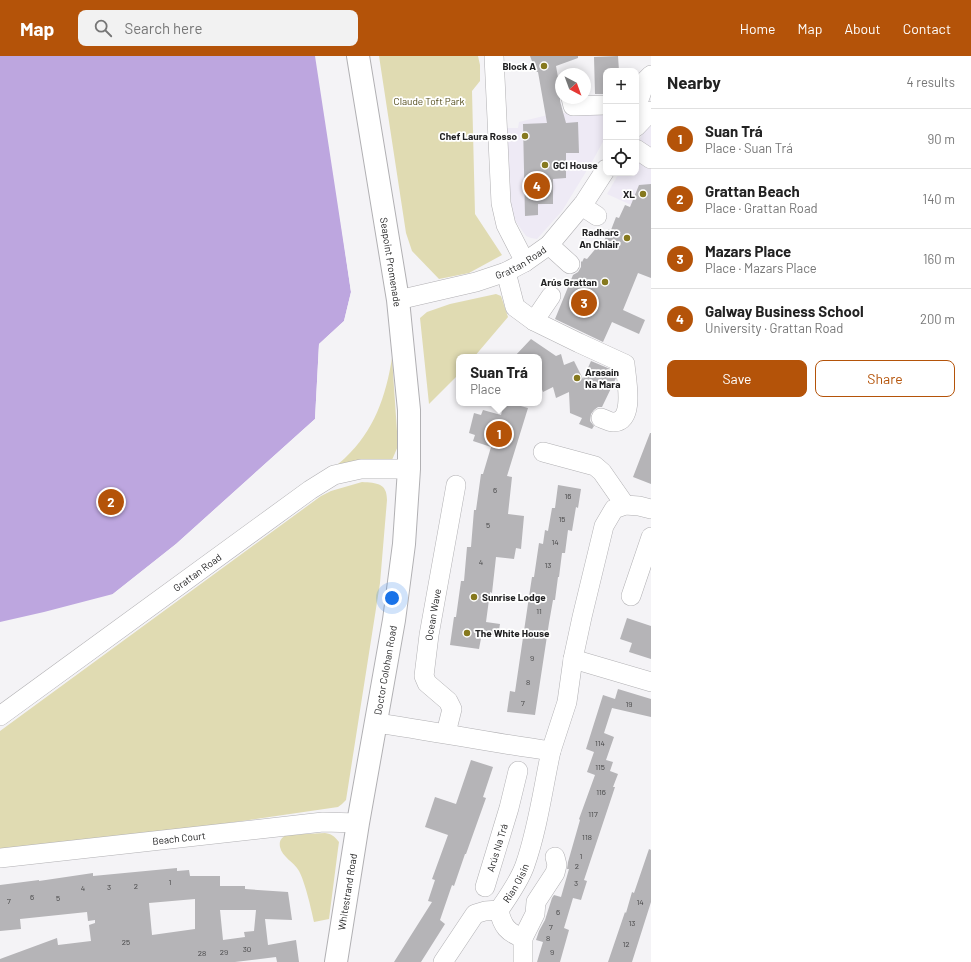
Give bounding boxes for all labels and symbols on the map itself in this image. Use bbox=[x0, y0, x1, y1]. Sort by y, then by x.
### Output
place label: Block A bbox=[502, 60, 536, 72]
marker: Block A bbox=[539, 61, 549, 71]
north arrow bbox=[555, 68, 591, 104]
park label: Claude Toft Park bbox=[394, 95, 464, 107]
place label: Chef Laura Rosso bbox=[440, 130, 517, 142]
marker: Chef Laura Rosso bbox=[520, 131, 530, 141]
place label: GCI House bbox=[553, 159, 598, 171]
marker: GCI House bbox=[540, 160, 550, 170]
pin: 4 bbox=[524, 171, 550, 201]
place label: XL bbox=[623, 188, 635, 200]
marker: XL bbox=[638, 189, 648, 199]
street label: Seapoint Promenade bbox=[378, 216, 404, 308]
place label: Radharc An Chlair bbox=[579, 226, 620, 250]
marker: Radharc An Chlair bbox=[622, 233, 632, 243]
street label: Grattan Road bbox=[494, 243, 548, 281]
place label: Arús Grattan bbox=[541, 276, 597, 288]
marker: Arús Grattan bbox=[600, 277, 610, 287]
pin: 3 bbox=[571, 288, 597, 318]
place label: Arasain Na Mara bbox=[585, 366, 620, 390]
marker: Arasain Na Mara bbox=[572, 373, 582, 383]
pin: 1 bbox=[486, 419, 512, 449]
house number: 6 bbox=[493, 485, 497, 495]
pin: 2 bbox=[98, 487, 124, 517]
house number: 16 bbox=[565, 491, 571, 501]
house number: 15 bbox=[559, 514, 565, 524]
house number: 5 bbox=[486, 520, 490, 530]
house number: 14 bbox=[551, 537, 559, 547]
street label: Grattan Road bbox=[171, 551, 224, 594]
house number: 4 bbox=[479, 557, 483, 567]
house number: 13 bbox=[545, 560, 551, 570]
your location bbox=[382, 588, 402, 608]
street label: Ocean Wave bbox=[422, 588, 443, 641]
place label: Sunrise Lodge bbox=[482, 591, 546, 603]
marker: Sunrise Lodge bbox=[469, 592, 479, 602]
house number: 11 bbox=[536, 606, 542, 616]
street label: Doctor Colohan Road bbox=[371, 624, 399, 716]
place label: The White House bbox=[475, 627, 550, 639]
marker: The White House bbox=[462, 628, 472, 638]
house number: 9 bbox=[530, 653, 534, 663]
house number: 8 bbox=[526, 677, 530, 687]
house number: 7 bbox=[521, 698, 525, 708]
house number: 19 bbox=[626, 699, 632, 709]
house number: 114 bbox=[595, 738, 605, 748]
house number: 115 bbox=[595, 762, 605, 772]
house number: 116 bbox=[596, 787, 606, 797]
house number: 117 bbox=[588, 809, 598, 819]
street label: Arús Na Trá bbox=[484, 822, 510, 873]
street label: Beach Court bbox=[152, 829, 207, 847]
house number: 118 bbox=[582, 832, 592, 842]
house number: 1 bbox=[580, 851, 583, 861]
street label: Whitestrand Road bbox=[335, 853, 359, 931]
house number: 2 bbox=[575, 861, 579, 871]
street label: Rian Oisin bbox=[500, 862, 531, 905]
house number: 1 bbox=[169, 877, 172, 887]
house number: 3 bbox=[574, 878, 578, 888]
house number: 2 bbox=[134, 881, 138, 891]
house number: 3 bbox=[107, 882, 111, 892]
house number: 4 bbox=[81, 883, 85, 893]
house number: 6 bbox=[30, 892, 34, 902]
house number: 5 bbox=[56, 893, 60, 903]
house number: 7 bbox=[7, 896, 11, 906]
house number: 14 bbox=[636, 897, 644, 907]
house number: 6 bbox=[556, 907, 560, 917]
house number: 13 bbox=[629, 918, 635, 928]
house number: 7 bbox=[549, 922, 553, 932]
house number: 8 bbox=[546, 933, 550, 943]
house number: 25 bbox=[122, 937, 130, 947]
house number: 12 bbox=[622, 939, 630, 949]
house number: 30 bbox=[243, 944, 251, 954]
house number: 29 bbox=[220, 947, 228, 957]
house number: 9 bbox=[550, 947, 554, 957]
house number: 28 bbox=[198, 948, 206, 958]

